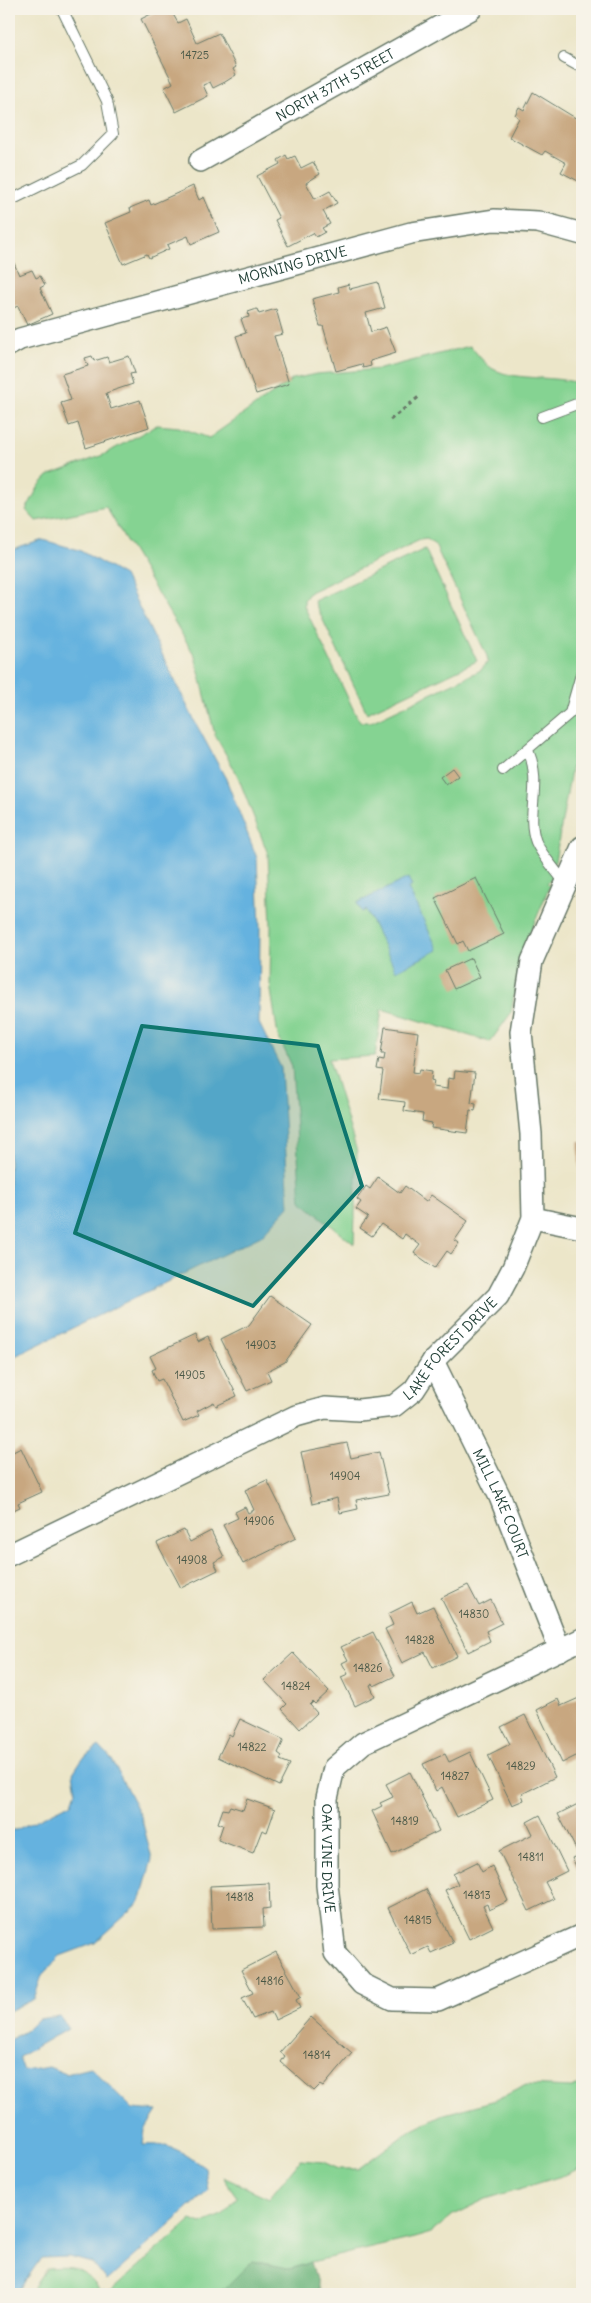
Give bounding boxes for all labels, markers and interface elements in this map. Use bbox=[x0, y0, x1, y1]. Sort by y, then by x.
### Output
street label: NORTH 37TH STREET bbox=[273, 45, 398, 126]
house number: 14725 bbox=[181, 48, 209, 62]
street label: MORNING DRIVE bbox=[236, 242, 349, 288]
street label: LAKE FOREST DRIVE bbox=[400, 1293, 501, 1404]
house number: 14903 bbox=[246, 1338, 276, 1352]
house number: 14905 bbox=[175, 1368, 205, 1382]
street label: MILL LAKE COURT bbox=[469, 1446, 532, 1561]
house number: 14904 bbox=[330, 1469, 360, 1483]
house number: 14906 bbox=[244, 1514, 274, 1528]
house number: 14908 bbox=[177, 1553, 207, 1567]
house number: 14830 bbox=[459, 1607, 489, 1621]
house number: 14828 bbox=[405, 1633, 435, 1647]
house number: 14826 bbox=[353, 1661, 383, 1675]
house number: 14824 bbox=[281, 1679, 311, 1693]
house number: 14822 bbox=[237, 1740, 267, 1754]
house number: 14829 bbox=[506, 1759, 536, 1773]
house number: 14827 bbox=[441, 1769, 470, 1783]
street label: OAK VINE DRIVE bbox=[318, 1804, 339, 1914]
house number: 14819 bbox=[391, 1814, 419, 1828]
house number: 14811 bbox=[518, 1850, 544, 1864]
house number: 14813 bbox=[463, 1888, 491, 1902]
house number: 14818 bbox=[226, 1890, 254, 1904]
house number: 14815 bbox=[404, 1913, 432, 1927]
house number: 14816 bbox=[256, 1974, 284, 1988]
house number: 14814 bbox=[303, 2048, 331, 2062]

